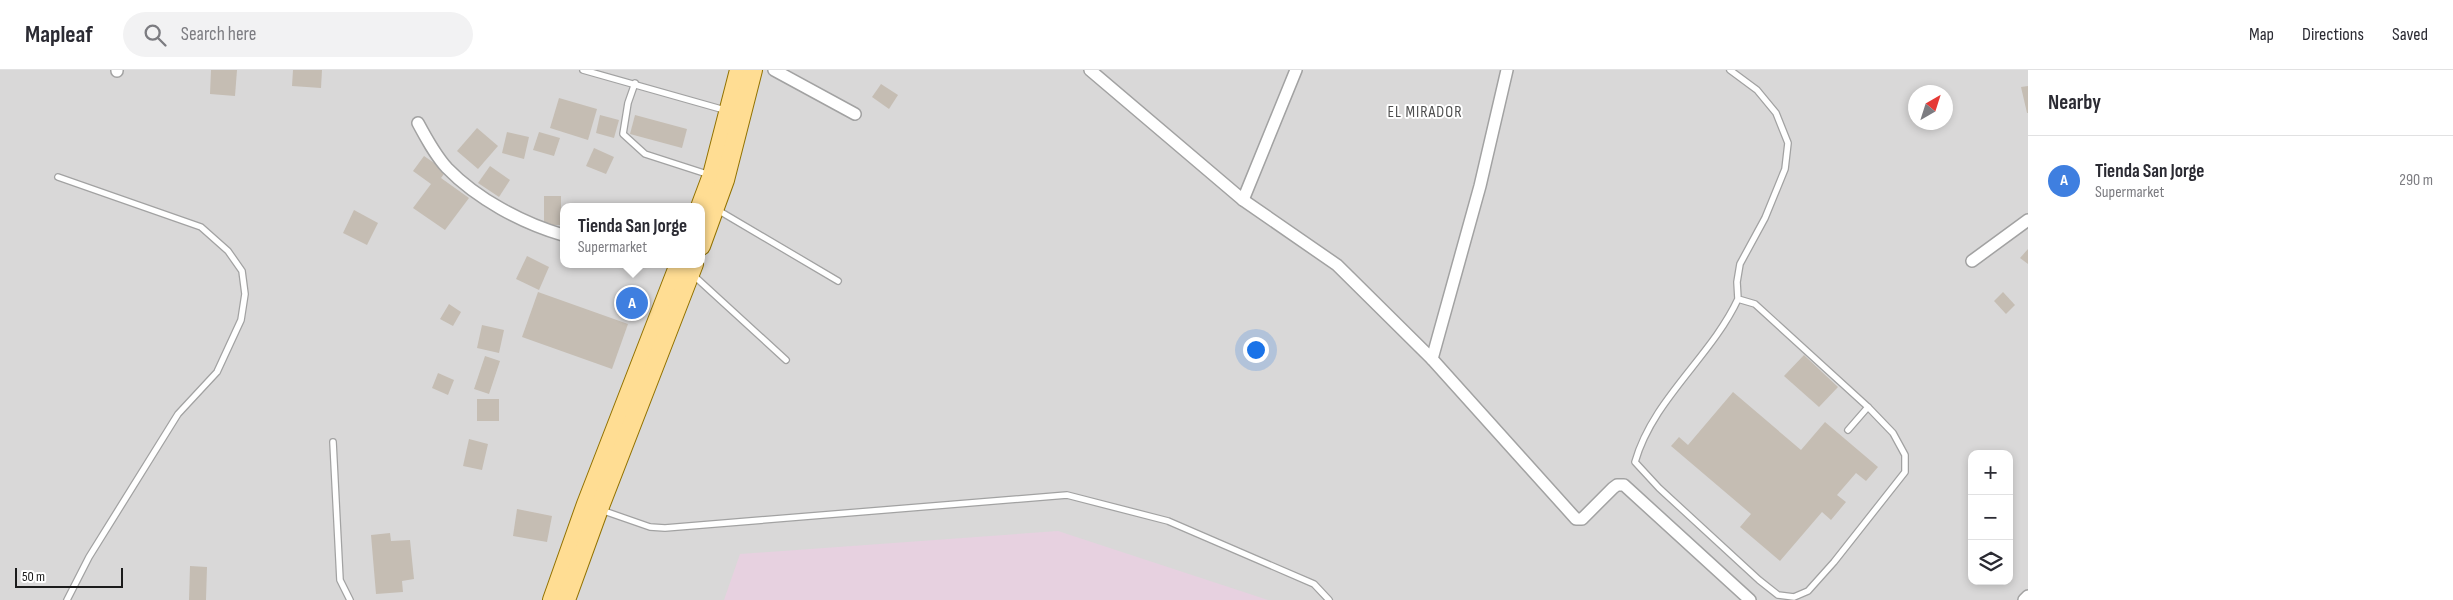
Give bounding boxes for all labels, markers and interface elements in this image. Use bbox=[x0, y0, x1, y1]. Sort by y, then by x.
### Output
search box bbox=[123, 12, 473, 57]
text: Mapleaf bbox=[25, 20, 93, 49]
icon: search bbox=[141, 21, 169, 49]
text: Search here bbox=[181, 23, 256, 46]
text: Map bbox=[2249, 24, 2274, 45]
text: Directions bbox=[2302, 24, 2364, 45]
text: Saved bbox=[2392, 24, 2428, 45]
north arrow bbox=[1908, 85, 1953, 130]
text: Nearby bbox=[2048, 90, 2101, 115]
district label: EL MIRADOR bbox=[1387, 103, 1463, 122]
text: Tienda San Jorge bbox=[2095, 160, 2204, 183]
text: A bbox=[2060, 171, 2068, 190]
text: 290 m bbox=[2399, 171, 2433, 190]
text: Supermarket bbox=[2095, 183, 2164, 202]
popup bbox=[560, 203, 705, 268]
text: Tienda San Jorge bbox=[578, 215, 687, 238]
text: Supermarket bbox=[578, 238, 647, 257]
pin: A bbox=[616, 284, 648, 322]
your location bbox=[1243, 337, 1269, 363]
map controls bbox=[1968, 450, 2013, 585]
button: + bbox=[1968, 450, 2013, 495]
button: − bbox=[1968, 495, 2013, 540]
button: layers bbox=[1968, 540, 2013, 585]
scale bar bbox=[15, 565, 122, 588]
text: 50 m bbox=[22, 568, 45, 585]

